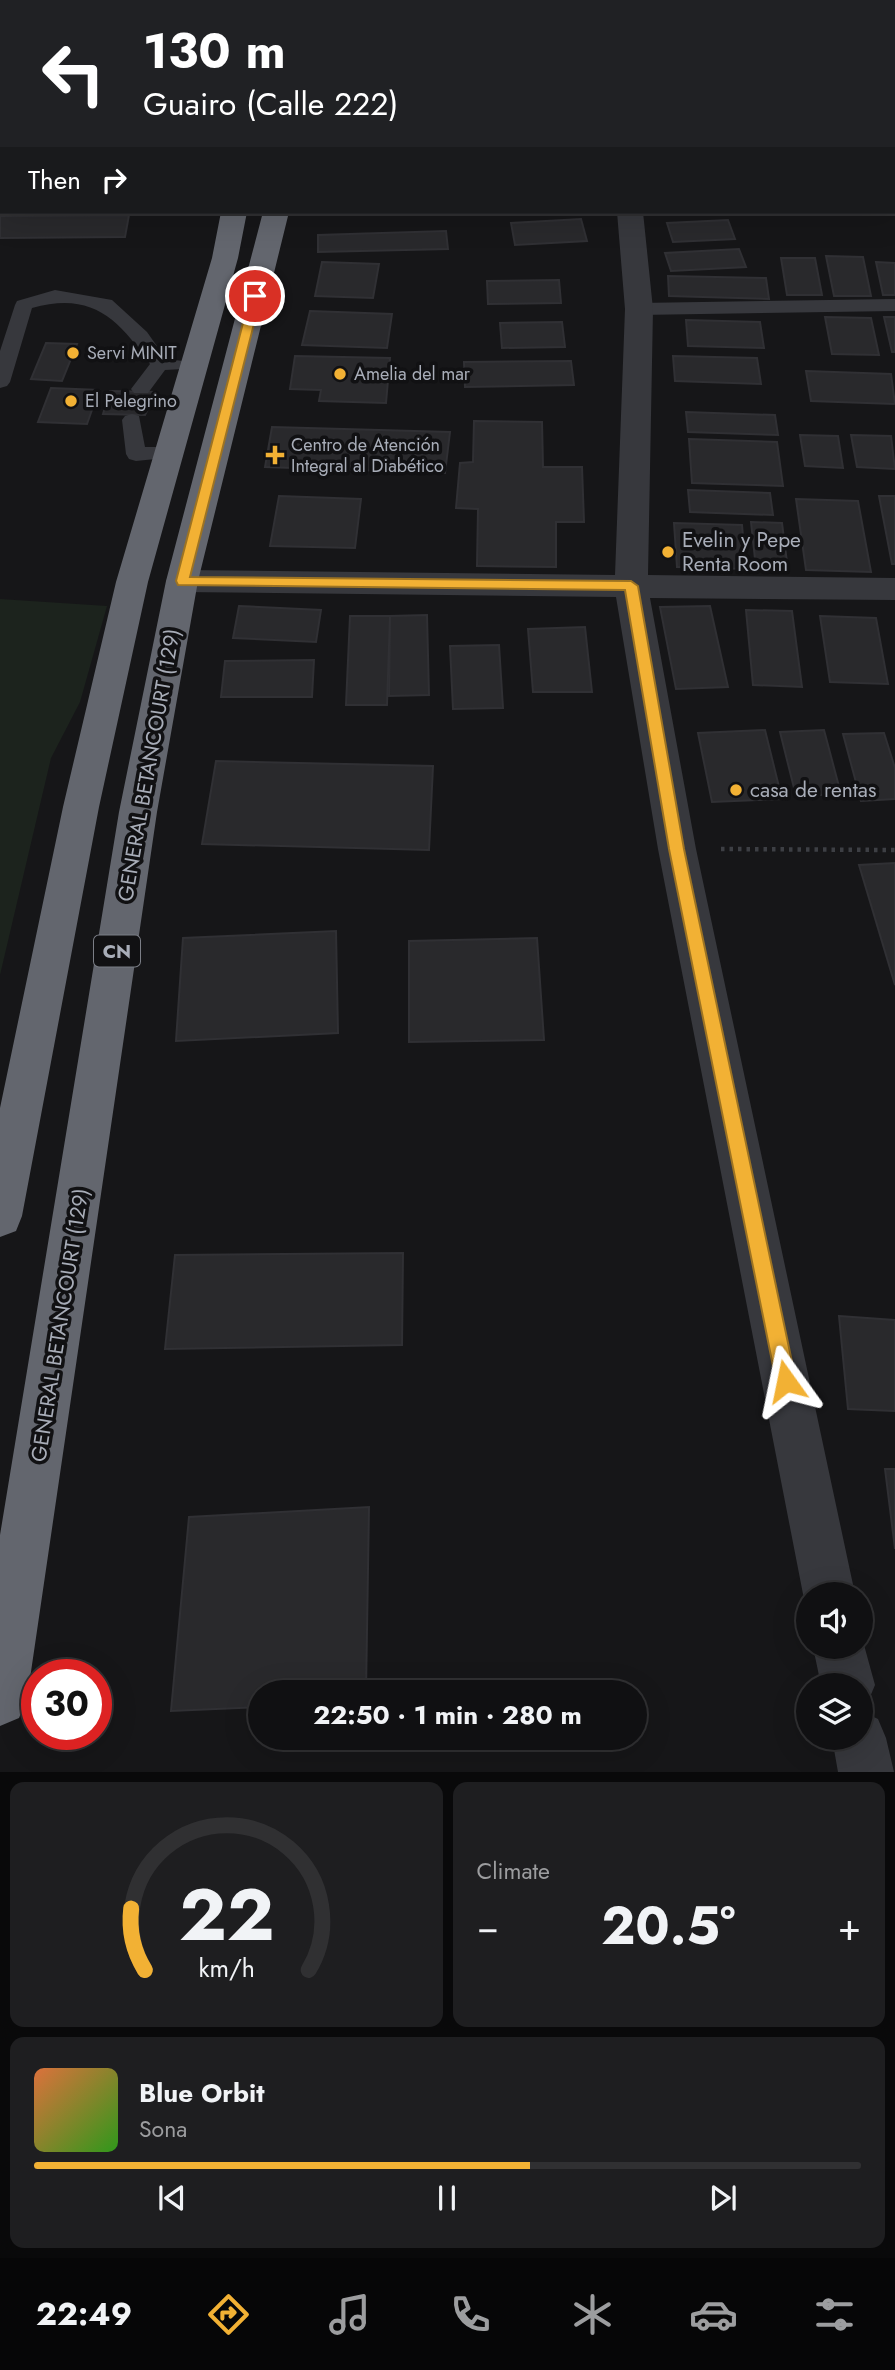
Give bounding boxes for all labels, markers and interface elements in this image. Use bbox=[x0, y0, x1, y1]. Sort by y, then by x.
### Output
text: 130 m bbox=[143, 16, 286, 86]
icon: left bbox=[28, 28, 119, 119]
text: Guairo (Calle 222) bbox=[143, 81, 398, 127]
text: Then bbox=[28, 161, 81, 199]
icon: right bbox=[95, 161, 133, 199]
pin bbox=[225, 266, 285, 326]
icon: arrive bbox=[236, 277, 274, 315]
place label: Servi MINIT bbox=[87, 340, 177, 366]
marker: Servi MINIT bbox=[65, 345, 81, 361]
place label: Amelia del mar bbox=[354, 361, 471, 387]
marker: Amelia del mar bbox=[332, 366, 348, 382]
place label: El Pelegrino bbox=[85, 388, 177, 414]
marker: El Pelegrino bbox=[63, 393, 79, 409]
place label: Centro de Atención Integral al Diabético bbox=[291, 432, 444, 479]
marker: Centro de Atención Integral al Diabético bbox=[265, 445, 285, 465]
place label: Evelin y Pepe Renta Room bbox=[682, 525, 801, 579]
marker: Evelin y Pepe Renta Room bbox=[660, 544, 676, 560]
street label: GENERAL BETANCOURT (129) bbox=[110, 626, 188, 904]
place label: casa de rentas bbox=[750, 775, 876, 805]
marker: casa de rentas bbox=[728, 782, 744, 798]
road number: CN bbox=[94, 936, 140, 967]
street label: GENERAL BETANCOURT (129) bbox=[24, 1186, 96, 1464]
position arrow bbox=[749, 1344, 823, 1418]
map controls bbox=[796, 1582, 873, 1750]
button: sound bbox=[796, 1582, 873, 1659]
speed limit sign: 30 bbox=[21, 1659, 112, 1750]
button: layers bbox=[796, 1673, 873, 1750]
text: 22:50 · 1 min · 280 m bbox=[313, 1696, 582, 1734]
text: Climate bbox=[477, 1854, 550, 1888]
text: 22 bbox=[178, 1863, 274, 1968]
text: 20.5° bbox=[601, 1888, 735, 1964]
text: − bbox=[477, 1899, 499, 1954]
text: + bbox=[838, 1899, 861, 1954]
text: km/h bbox=[198, 1950, 255, 1986]
text: Blue Orbit bbox=[139, 2074, 264, 2112]
text: Sona bbox=[139, 2112, 187, 2146]
icon: previous bbox=[153, 2179, 191, 2217]
icon: pause bbox=[428, 2179, 466, 2217]
icon: next bbox=[704, 2179, 742, 2217]
icon: directions bbox=[204, 2290, 253, 2339]
icon: music bbox=[325, 2290, 374, 2339]
icon: phone bbox=[446, 2290, 495, 2339]
icon: climate bbox=[568, 2290, 617, 2339]
icon: car bbox=[689, 2290, 738, 2339]
icon: filters bbox=[810, 2290, 859, 2339]
text: 22:49 bbox=[36, 2291, 132, 2337]

